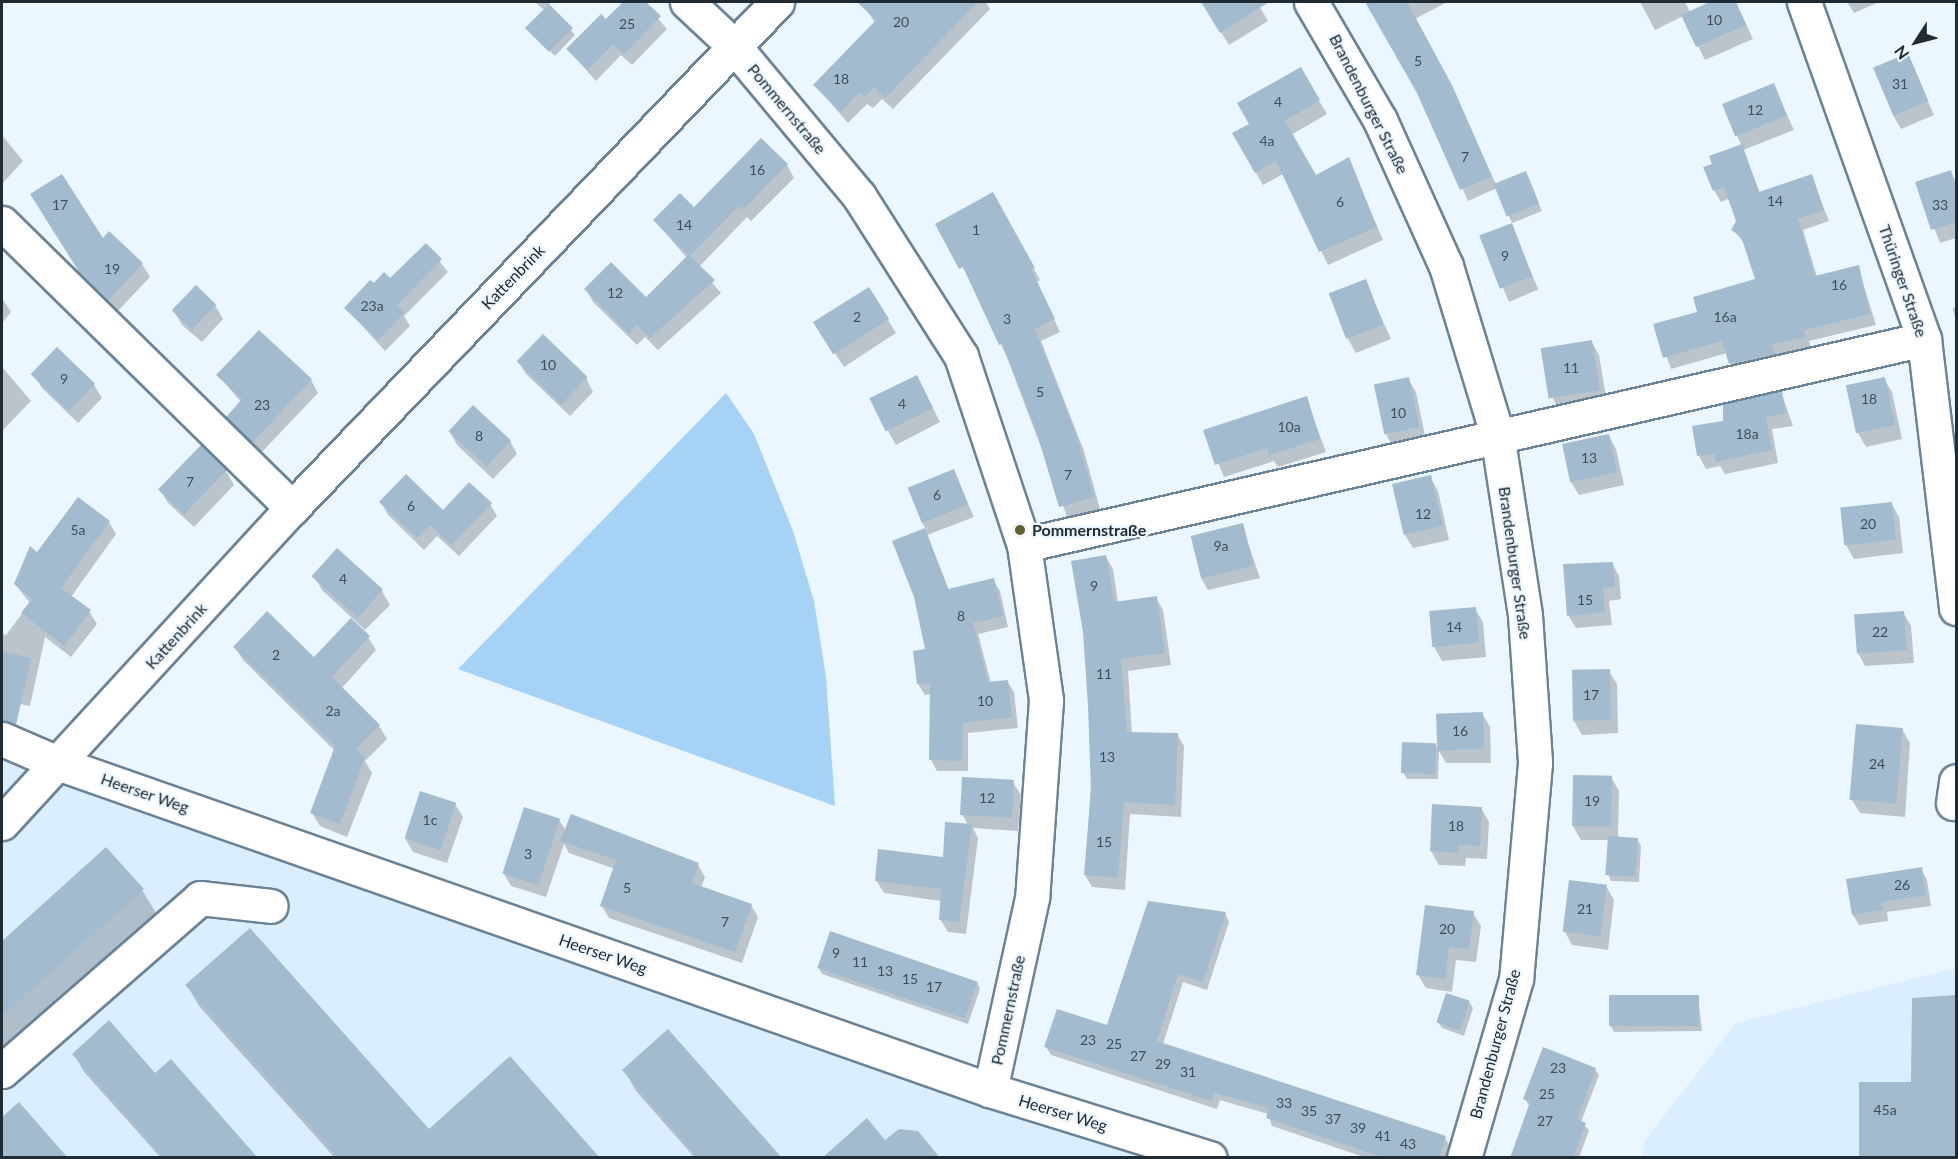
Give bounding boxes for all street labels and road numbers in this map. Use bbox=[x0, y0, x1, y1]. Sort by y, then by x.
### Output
street label: Brandenburger Straße bbox=[1325, 31, 1413, 177]
street label: Pommernstraße bbox=[744, 60, 830, 158]
street label: Thüringer Straße bbox=[1875, 222, 1931, 340]
street label: Kattenbrink bbox=[477, 241, 549, 313]
street label: Brandenburger Straße bbox=[1495, 485, 1535, 641]
street label: Kattenbrink bbox=[141, 599, 211, 673]
street label: Heerser Weg bbox=[98, 769, 192, 817]
street label: Heerser Weg bbox=[556, 930, 650, 978]
street label: Pommernstraße bbox=[987, 953, 1029, 1067]
street label: Brandenburger Straße bbox=[1466, 967, 1524, 1121]
street label: Heerser Weg bbox=[1016, 1090, 1110, 1136]

